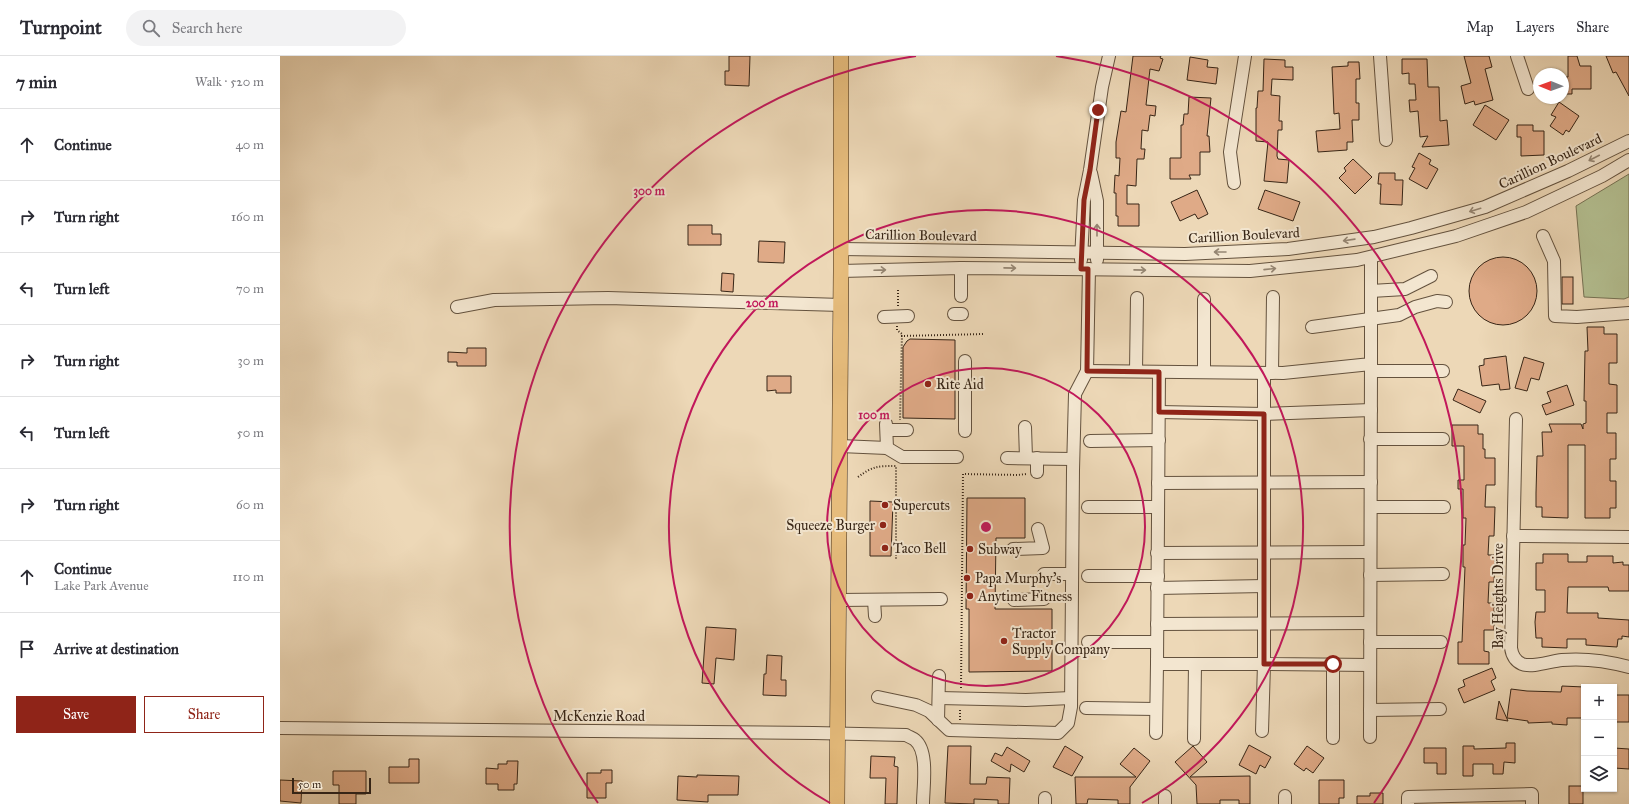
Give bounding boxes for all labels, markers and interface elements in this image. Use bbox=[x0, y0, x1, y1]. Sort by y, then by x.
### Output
search box bbox=[126, 10, 406, 46]
text: Turnpoint bbox=[20, 16, 102, 39]
icon: search bbox=[140, 17, 162, 39]
text: Search here bbox=[172, 19, 243, 37]
text: Map bbox=[1466, 19, 1494, 36]
text: Layers bbox=[1516, 19, 1554, 36]
text: Share bbox=[1576, 19, 1609, 36]
north arrow bbox=[1533, 68, 1569, 104]
text: 7 min bbox=[16, 72, 57, 93]
text: Walk · 520 m bbox=[195, 74, 264, 90]
route end bbox=[1089, 101, 1107, 119]
street label: Carillion Boulevard bbox=[1496, 130, 1604, 193]
icon: ahead bbox=[16, 134, 38, 156]
text: Continue bbox=[54, 136, 112, 154]
text: 40 m bbox=[235, 137, 264, 153]
one-way arrow bbox=[1588, 155, 1600, 162]
text: 300 m bbox=[633, 184, 666, 199]
icon: right bbox=[16, 206, 38, 228]
one-way arrow bbox=[1469, 207, 1482, 214]
text: Turn right bbox=[54, 208, 119, 226]
text: 160 m bbox=[231, 209, 264, 225]
one-way arrow bbox=[1093, 224, 1101, 237]
street label: Carillion Boulevard bbox=[1188, 224, 1300, 247]
street label: Carillion Boulevard bbox=[865, 226, 977, 245]
one-way arrow bbox=[1343, 236, 1356, 244]
one-way arrow bbox=[1214, 248, 1227, 256]
one-way arrow bbox=[1003, 264, 1016, 272]
one-way arrow bbox=[1263, 265, 1276, 273]
one-way arrow bbox=[873, 266, 886, 274]
one-way arrow bbox=[1133, 267, 1146, 274]
icon: left bbox=[16, 278, 38, 300]
text: Turn left bbox=[54, 280, 110, 298]
text: 70 m bbox=[236, 281, 264, 297]
text: 200 m bbox=[746, 296, 779, 310]
icon: right bbox=[16, 350, 38, 372]
text: Turn right bbox=[54, 352, 119, 370]
text: 30 m bbox=[238, 353, 264, 369]
place label: Rite Aid bbox=[936, 376, 984, 393]
marker: Rite Aid bbox=[923, 379, 933, 389]
text: 100 m bbox=[858, 408, 891, 422]
icon: left bbox=[16, 422, 38, 444]
text: Turn left bbox=[54, 424, 110, 442]
text: 50 m bbox=[237, 425, 264, 441]
icon: right bbox=[16, 494, 38, 516]
text: Turn right bbox=[54, 496, 119, 514]
text: 60 m bbox=[236, 497, 264, 513]
place label: Supercuts bbox=[893, 497, 950, 514]
marker: Supercuts bbox=[880, 500, 890, 510]
place label: Squeeze Burger bbox=[786, 517, 876, 535]
marker: Squeeze Burger bbox=[878, 520, 888, 530]
centre of rings bbox=[979, 520, 993, 534]
place label: Taco Bell bbox=[893, 540, 947, 557]
place label: Subway bbox=[978, 541, 1022, 558]
marker: Taco Bell bbox=[880, 543, 890, 553]
street label: Bay Heights Drive bbox=[1490, 543, 1507, 649]
marker: Subway bbox=[965, 544, 975, 554]
text: Continue bbox=[54, 560, 112, 578]
icon: ahead bbox=[16, 566, 38, 588]
text: 110 m bbox=[232, 569, 264, 585]
place label: Papa Murphy's bbox=[975, 570, 1061, 587]
marker: Papa Murphy's bbox=[962, 573, 972, 583]
text: Lake Park Avenue bbox=[54, 578, 149, 594]
place label: Anytime Fitness bbox=[977, 588, 1072, 605]
marker: Anytime Fitness bbox=[965, 591, 975, 601]
place label: Tractor Supply Company bbox=[1012, 625, 1110, 658]
marker: Tractor Supply Company bbox=[999, 636, 1009, 646]
icon: arrive bbox=[16, 638, 38, 660]
text: Arrive at destination bbox=[54, 640, 179, 658]
route start bbox=[1324, 655, 1342, 673]
map controls bbox=[1581, 684, 1617, 792]
button: + bbox=[1581, 684, 1617, 720]
button: Save bbox=[16, 696, 136, 733]
button: Share bbox=[144, 696, 264, 733]
street label: McKenzie Road bbox=[553, 708, 645, 725]
button: − bbox=[1581, 720, 1617, 756]
button: layers bbox=[1581, 756, 1617, 792]
scale bar bbox=[292, 776, 371, 795]
text: 50 m bbox=[298, 778, 321, 791]

